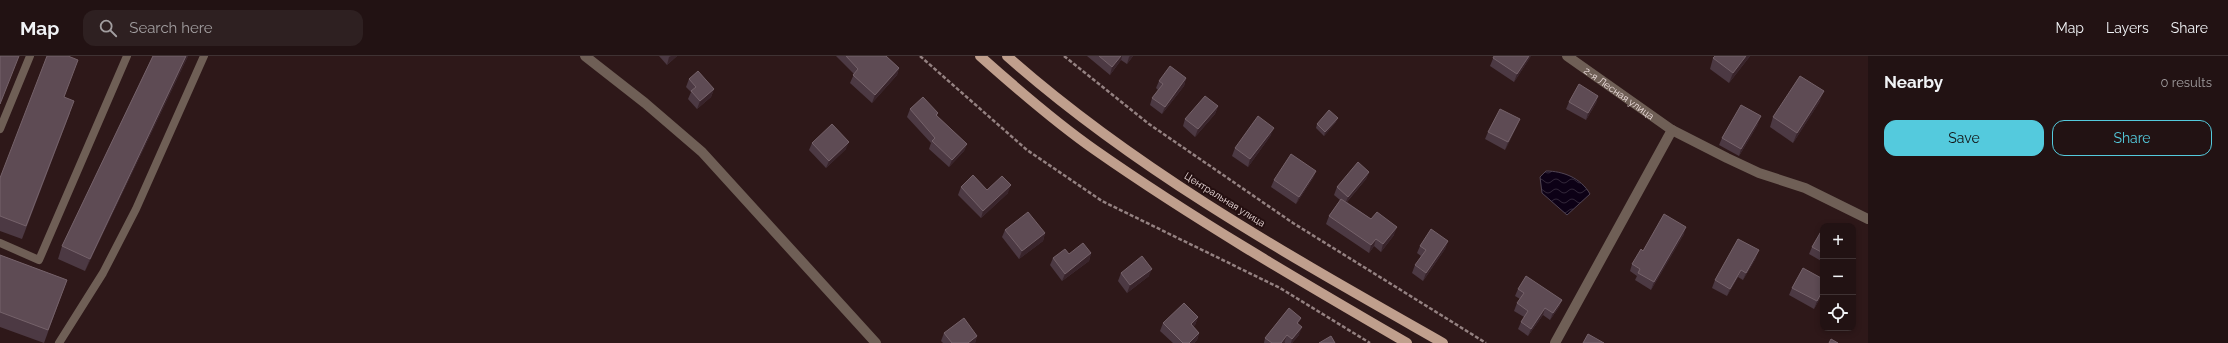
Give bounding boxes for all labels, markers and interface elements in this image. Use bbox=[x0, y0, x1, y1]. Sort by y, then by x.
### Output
search box bbox=[83, 10, 363, 46]
text: Map bbox=[20, 17, 59, 39]
icon: search bbox=[97, 17, 119, 39]
text: Search here bbox=[129, 19, 213, 37]
text: Map bbox=[2056, 20, 2084, 36]
text: Layers bbox=[2106, 20, 2149, 36]
text: Share bbox=[2171, 20, 2208, 36]
street label: 2-я Лесная улица bbox=[1582, 65, 1656, 122]
text: Nearby bbox=[1884, 72, 1943, 92]
text: 0 results bbox=[2161, 75, 2212, 90]
button: Save bbox=[1884, 120, 2044, 156]
button: Share bbox=[2052, 120, 2212, 156]
street label: Центральная улица bbox=[1182, 170, 1267, 229]
map controls bbox=[1820, 223, 1856, 331]
button: + bbox=[1820, 223, 1856, 259]
button: − bbox=[1820, 259, 1856, 295]
button: locate bbox=[1820, 295, 1856, 331]

